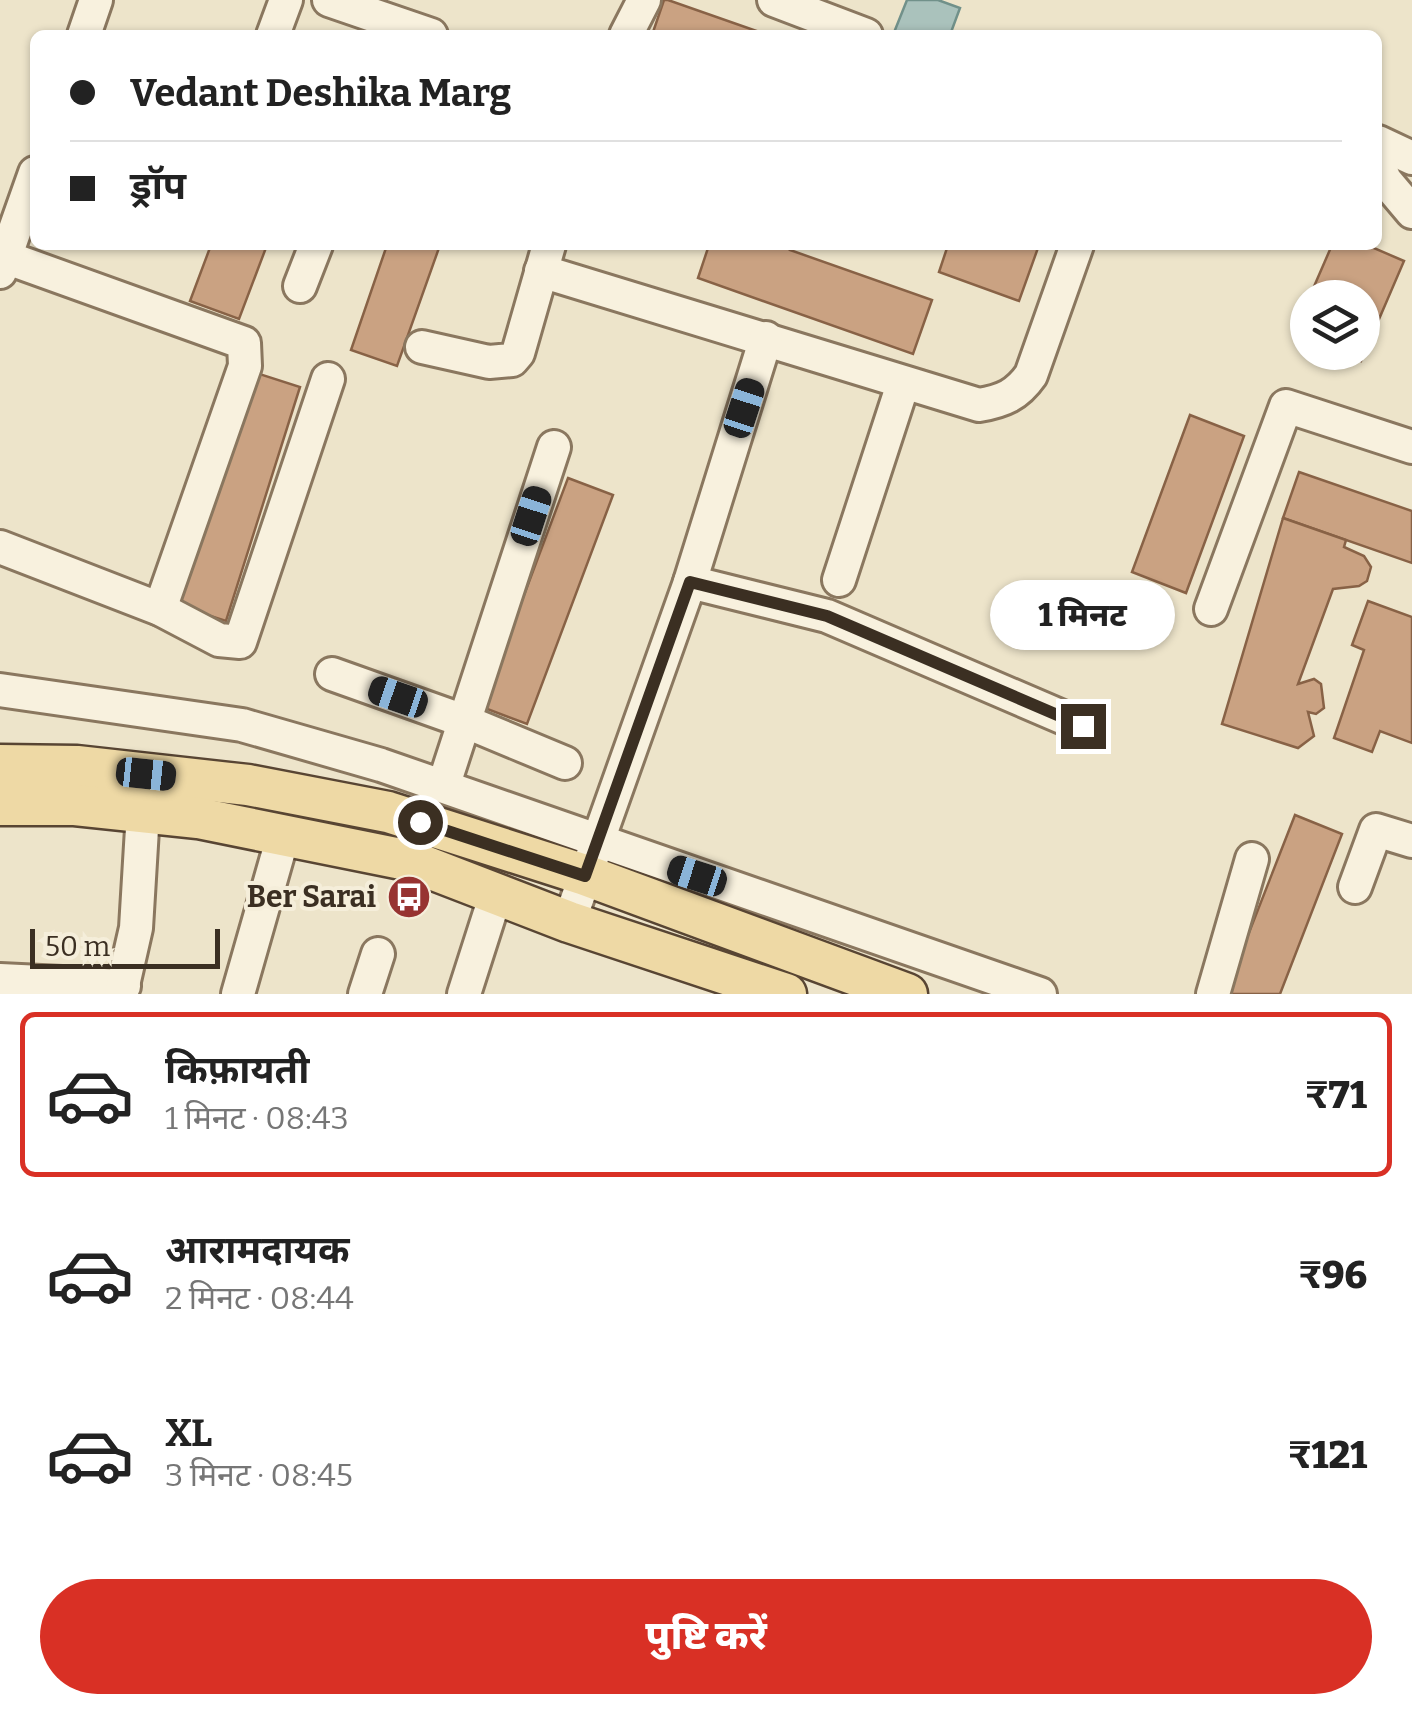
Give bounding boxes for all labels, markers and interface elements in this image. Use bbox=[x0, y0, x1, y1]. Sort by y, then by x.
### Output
text: Vedant Deshika Marg bbox=[130, 70, 511, 116]
text: ड्रॉप bbox=[130, 163, 186, 209]
map controls bbox=[1290, 280, 1380, 370]
button: layers bbox=[1290, 280, 1380, 370]
car bbox=[720, 375, 768, 441]
car bbox=[507, 483, 555, 549]
callout: 1 मिनट bbox=[990, 581, 1176, 651]
text: 1 मिनट bbox=[1038, 596, 1127, 634]
car bbox=[365, 673, 431, 721]
route end bbox=[1061, 704, 1106, 749]
car bbox=[115, 756, 177, 792]
route start bbox=[398, 800, 443, 845]
car bbox=[664, 852, 730, 900]
bus stop icon: Ber Sarai bbox=[386, 874, 432, 920]
place label: Ber Sarai bbox=[247, 879, 376, 915]
scale bar bbox=[30, 924, 220, 968]
text: 50 m bbox=[45, 930, 110, 963]
text: किफ़ायती bbox=[165, 1047, 309, 1093]
icon: car bbox=[45, 1050, 135, 1140]
text: ₹71 bbox=[1305, 1072, 1367, 1118]
text: 1 मिनट · 08:43 bbox=[165, 1099, 349, 1137]
text: आरामदायक bbox=[165, 1227, 349, 1273]
icon: car bbox=[45, 1230, 135, 1320]
text: ₹96 bbox=[1298, 1252, 1367, 1298]
text: 2 मिनट · 08:44 bbox=[165, 1279, 354, 1317]
icon: car bbox=[45, 1410, 135, 1500]
text: XL bbox=[165, 1410, 212, 1456]
text: ₹121 bbox=[1288, 1432, 1367, 1478]
text: 3 मिनट · 08:45 bbox=[165, 1456, 353, 1494]
button: पुष्टि करें bbox=[40, 1579, 1372, 1694]

